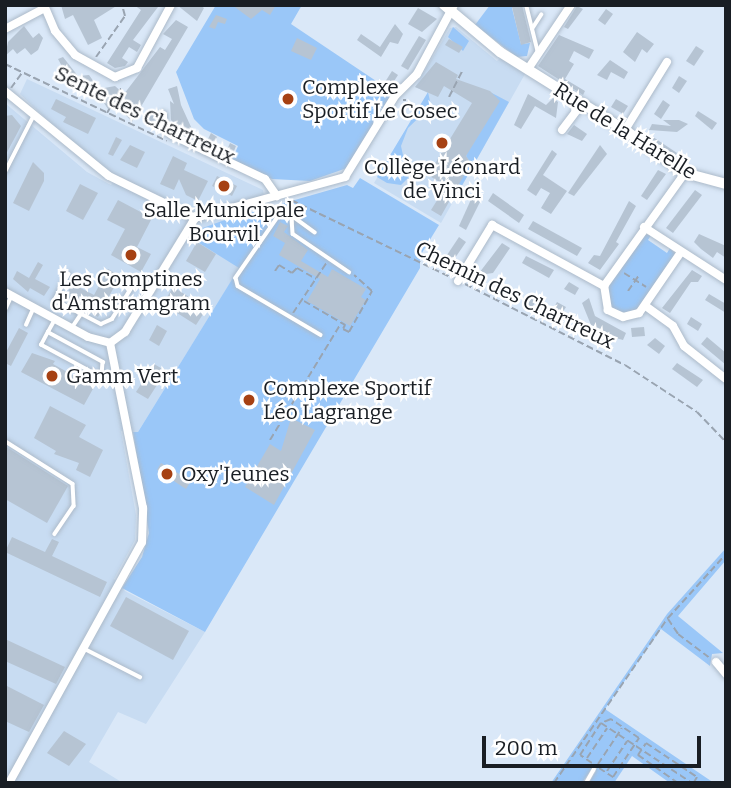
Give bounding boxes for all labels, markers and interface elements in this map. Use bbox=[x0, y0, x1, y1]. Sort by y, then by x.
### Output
street label: Sente des Chartreux bbox=[51, 60, 239, 170]
place label: Complexe Sportif Le Cosec bbox=[302, 74, 458, 124]
street label: Rue de la Harelle bbox=[549, 77, 701, 185]
marker: Complexe Sportif Le Cosec bbox=[280, 91, 296, 107]
marker: Collège Léonard de Vinci bbox=[434, 135, 450, 151]
place label: Collège Léonard de Vinci bbox=[364, 154, 520, 204]
marker: Salle Municipale Bourvil bbox=[216, 178, 232, 194]
place label: Salle Municipale Bourvil bbox=[144, 197, 304, 247]
street label: Chemin des Chartreux bbox=[411, 236, 619, 354]
marker: Les Comptines d'Amstramgram bbox=[123, 247, 139, 263]
place label: Les Comptines d'Amstramgram bbox=[52, 266, 210, 316]
place label: Gamm Vert bbox=[66, 363, 178, 389]
marker: Gamm Vert bbox=[44, 368, 60, 384]
place label: Complexe Sportif Léo Lagrange bbox=[263, 375, 431, 425]
marker: Complexe Sportif Léo Lagrange bbox=[241, 392, 257, 408]
place label: Oxy'Jeunes bbox=[181, 461, 290, 487]
marker: Oxy'Jeunes bbox=[159, 466, 175, 482]
scale bar bbox=[486, 722, 705, 766]
text: 200 m bbox=[495, 735, 558, 761]

